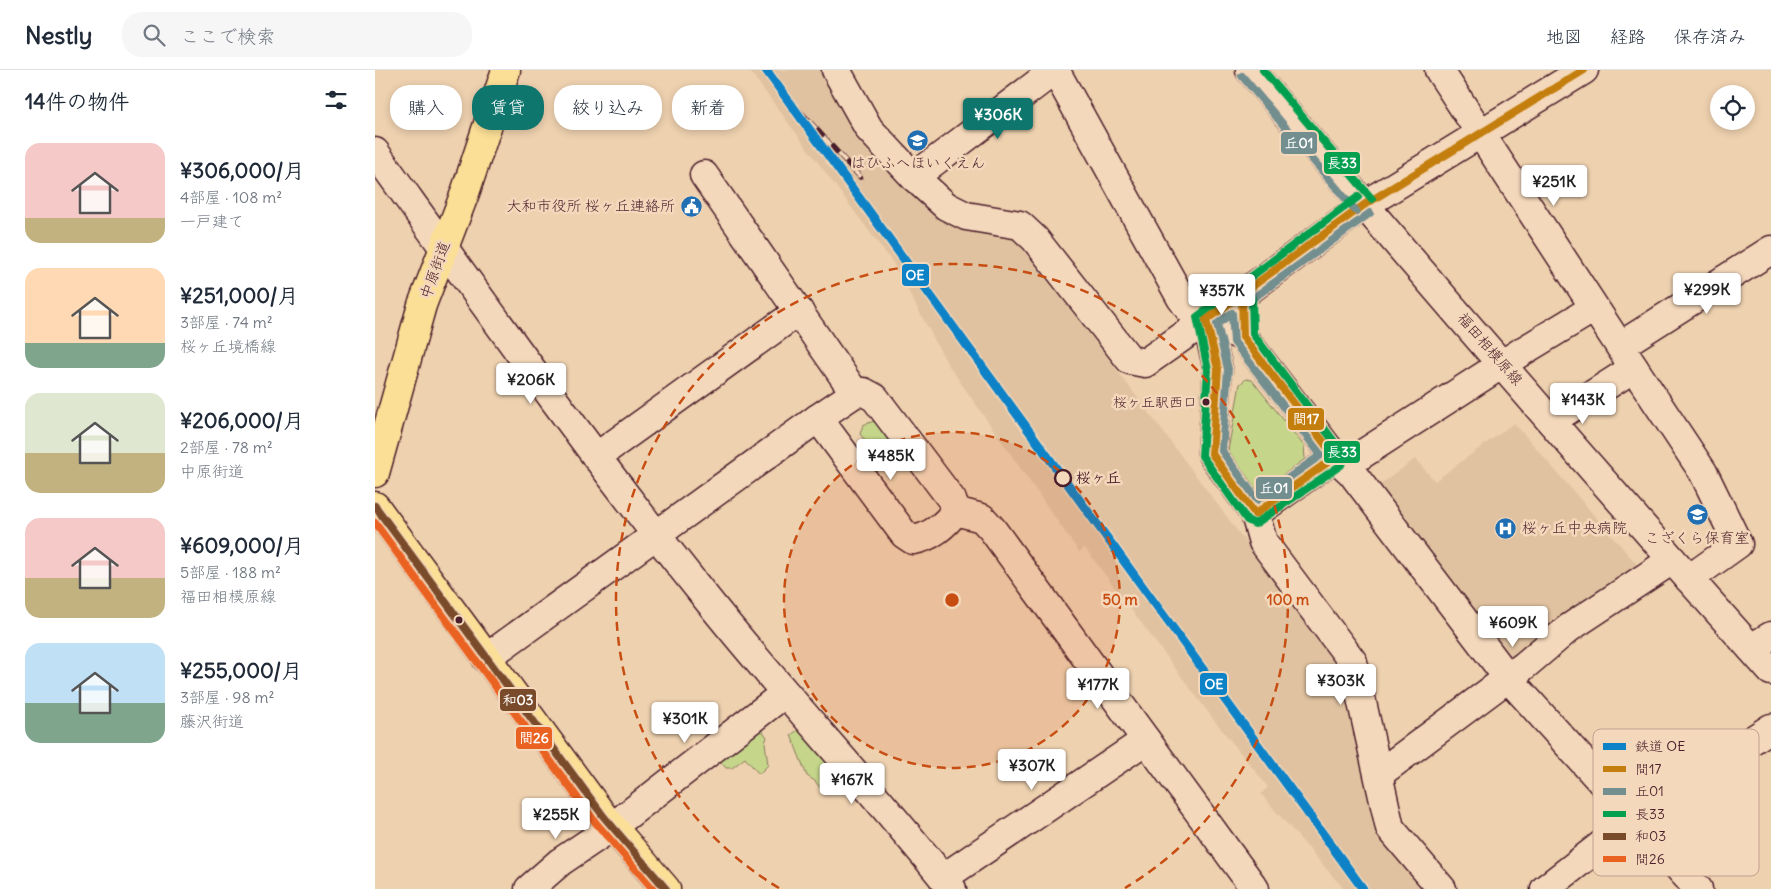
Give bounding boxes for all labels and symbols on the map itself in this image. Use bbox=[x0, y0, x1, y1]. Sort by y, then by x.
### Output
pin: ¥306K bbox=[963, 98, 1033, 140]
school or university icon: はひふへほいくえん bbox=[906, 128, 930, 152]
line badge: 丘01 bbox=[1280, 131, 1318, 155]
text: 丘01 bbox=[1285, 134, 1313, 152]
line badge: 長33 bbox=[1323, 151, 1361, 175]
place label: はひふへほいくえん bbox=[850, 153, 986, 172]
text: 長33 bbox=[1327, 154, 1357, 172]
pin: ¥251K bbox=[1519, 164, 1589, 207]
public building icon: 大和市役所 桜ヶ丘連絡所 bbox=[679, 194, 703, 218]
place label: 大和市役所 桜ヶ丘連絡所 bbox=[506, 196, 675, 215]
street label: 中原街道 bbox=[415, 238, 454, 301]
line badge: OE bbox=[901, 263, 930, 287]
text: OE bbox=[905, 266, 925, 284]
pin: ¥299K bbox=[1672, 272, 1742, 315]
pin: ¥357K bbox=[1187, 274, 1257, 316]
street label: 福田相模原線 bbox=[1454, 308, 1527, 389]
pin: ¥206K bbox=[496, 362, 566, 405]
pin: ¥143K bbox=[1548, 382, 1618, 425]
place label: 桜ヶ丘駅西口 bbox=[1113, 393, 1197, 411]
marker: 桜ヶ丘駅西口 bbox=[1201, 397, 1211, 407]
line badge: 間17 bbox=[1287, 407, 1325, 431]
text: 間17 bbox=[1293, 410, 1319, 428]
pin: ¥485K bbox=[856, 438, 926, 481]
line badge: 長33 bbox=[1323, 440, 1361, 464]
text: 長33 bbox=[1327, 443, 1357, 461]
place label: 桜ヶ丘 bbox=[1076, 468, 1121, 487]
marker: 桜ヶ丘 bbox=[1054, 469, 1072, 487]
line badge: 丘01 bbox=[1255, 476, 1293, 500]
text: 丘01 bbox=[1260, 479, 1288, 497]
school or university icon: こざくら保育室 bbox=[1685, 503, 1709, 527]
hospital icon: 桜ヶ丘中央病院 bbox=[1494, 516, 1518, 540]
place label: 桜ヶ丘中央病院 bbox=[1522, 518, 1627, 537]
place label: こざくら保育室 bbox=[1644, 528, 1750, 547]
text: 50 m bbox=[1102, 590, 1138, 609]
text: 100 m bbox=[1267, 590, 1309, 609]
centre of rings bbox=[943, 591, 961, 609]
pin: ¥609K bbox=[1478, 606, 1548, 648]
unlabelled marker bbox=[454, 615, 464, 625]
pin: ¥303K bbox=[1306, 664, 1376, 706]
pin: ¥177K bbox=[1063, 668, 1133, 710]
line badge: OE bbox=[1199, 672, 1228, 696]
text: OE bbox=[1204, 675, 1224, 693]
line badge: 和03 bbox=[499, 688, 537, 712]
text: 和03 bbox=[502, 691, 534, 709]
pin: ¥301K bbox=[650, 702, 720, 744]
line badge: 間26 bbox=[515, 726, 553, 750]
text: 間26 bbox=[519, 729, 549, 747]
legend bbox=[1593, 729, 1759, 876]
text: 鉄道 OE bbox=[1635, 737, 1685, 755]
pin: ¥307K bbox=[997, 748, 1067, 791]
text: 間17 bbox=[1635, 760, 1662, 778]
pin: ¥167K bbox=[817, 762, 887, 805]
text: 丘01 bbox=[1635, 782, 1664, 800]
pin: ¥255K bbox=[521, 798, 591, 840]
text: 長33 bbox=[1635, 805, 1665, 823]
text: 和03 bbox=[1635, 827, 1666, 845]
text: 間26 bbox=[1635, 850, 1665, 868]

